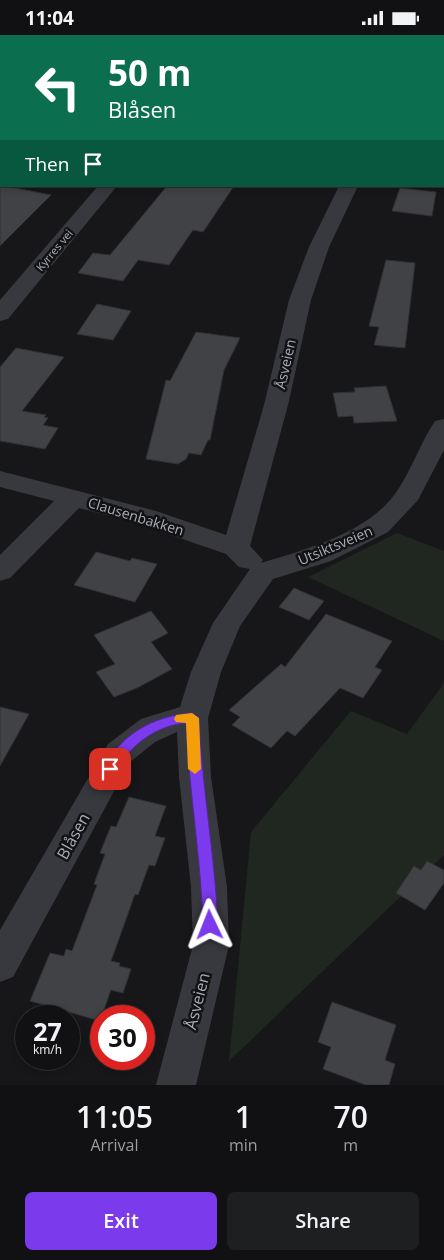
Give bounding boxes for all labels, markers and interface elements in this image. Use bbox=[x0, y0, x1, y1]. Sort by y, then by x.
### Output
text: 11:04 bbox=[25, 5, 74, 31]
text: 50 m bbox=[108, 49, 191, 96]
icon: left bbox=[25, 55, 90, 120]
text: Blåsen bbox=[108, 94, 176, 124]
icon: arrive bbox=[79, 150, 107, 178]
text: Then bbox=[25, 151, 69, 177]
street label: Kyrres vei bbox=[32, 226, 76, 274]
street label: Åsveien bbox=[270, 337, 300, 391]
street label: Clausenbakken bbox=[86, 492, 186, 540]
street label: Utsiktsveien bbox=[295, 521, 375, 569]
pin bbox=[89, 748, 131, 790]
icon: arrive bbox=[96, 755, 124, 783]
street label: Blåsen bbox=[51, 809, 95, 863]
position arrow bbox=[183, 898, 235, 950]
street label: Åsveien bbox=[179, 970, 215, 1032]
speed limit sign: 30 bbox=[90, 1005, 155, 1070]
text: 27 bbox=[33, 1014, 62, 1048]
text: km/h bbox=[33, 1041, 62, 1058]
text: 11:05 bbox=[76, 1096, 153, 1137]
text: 1 bbox=[235, 1096, 252, 1137]
text: 70 bbox=[334, 1096, 368, 1137]
text: Arrival bbox=[90, 1134, 139, 1156]
text: min bbox=[229, 1134, 258, 1156]
text: m bbox=[343, 1134, 358, 1156]
button: Exit bbox=[25, 1192, 217, 1250]
button: Share bbox=[227, 1192, 419, 1250]

